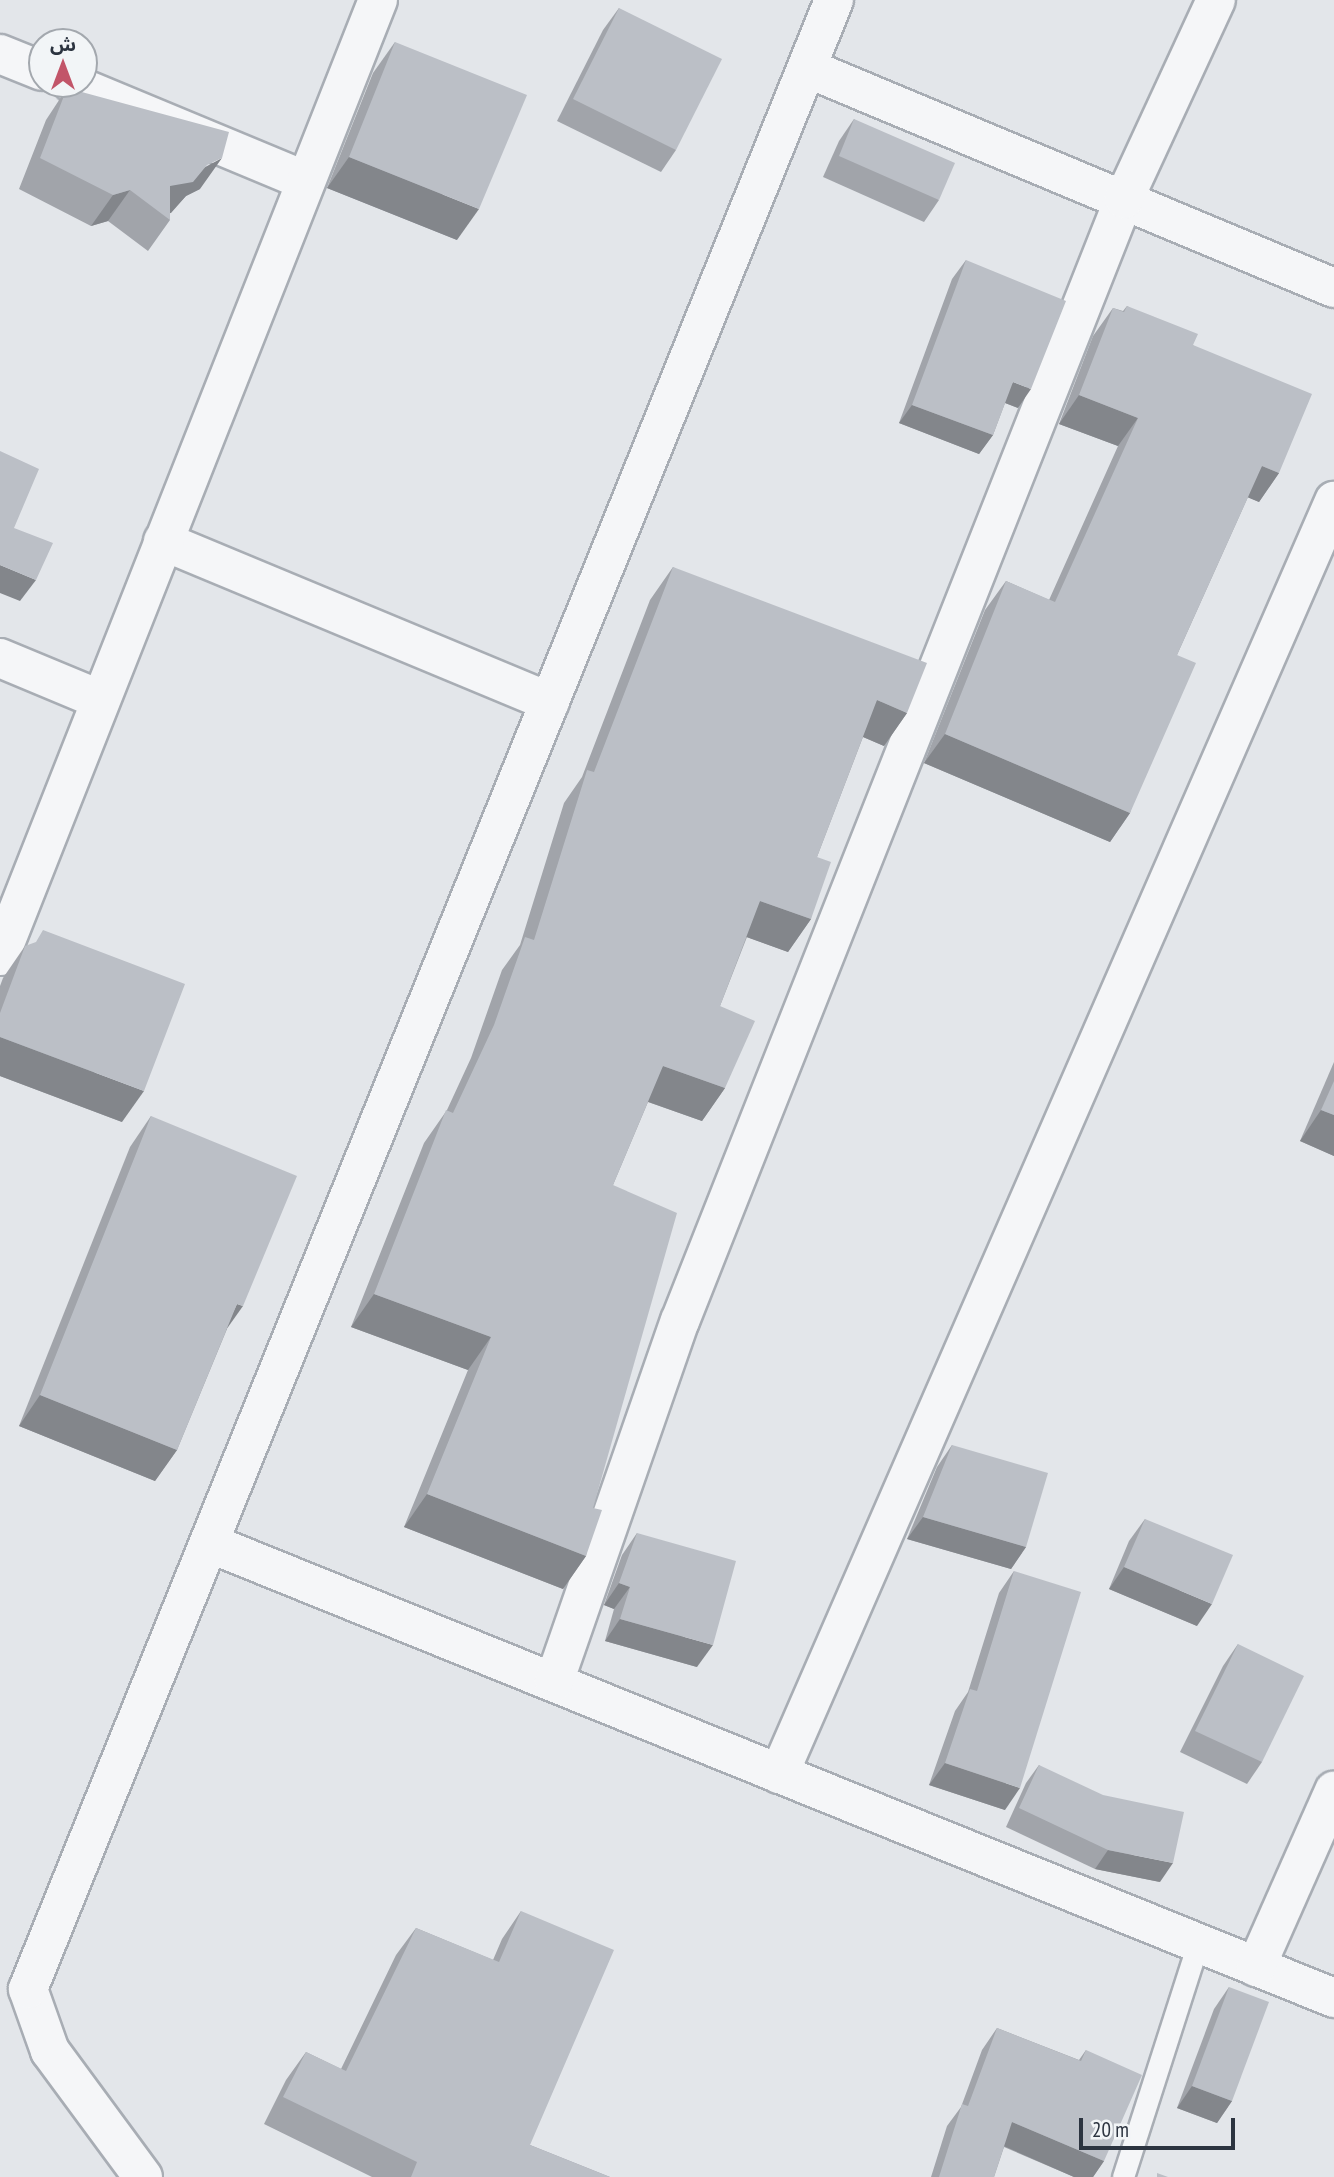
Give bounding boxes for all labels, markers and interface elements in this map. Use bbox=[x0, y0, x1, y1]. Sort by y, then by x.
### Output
north arrow bbox=[28, 28, 98, 98]
text: ش bbox=[50, 32, 76, 56]
scale bar bbox=[1082, 2104, 1238, 2148]
text: 20 m bbox=[1092, 2116, 1129, 2143]

